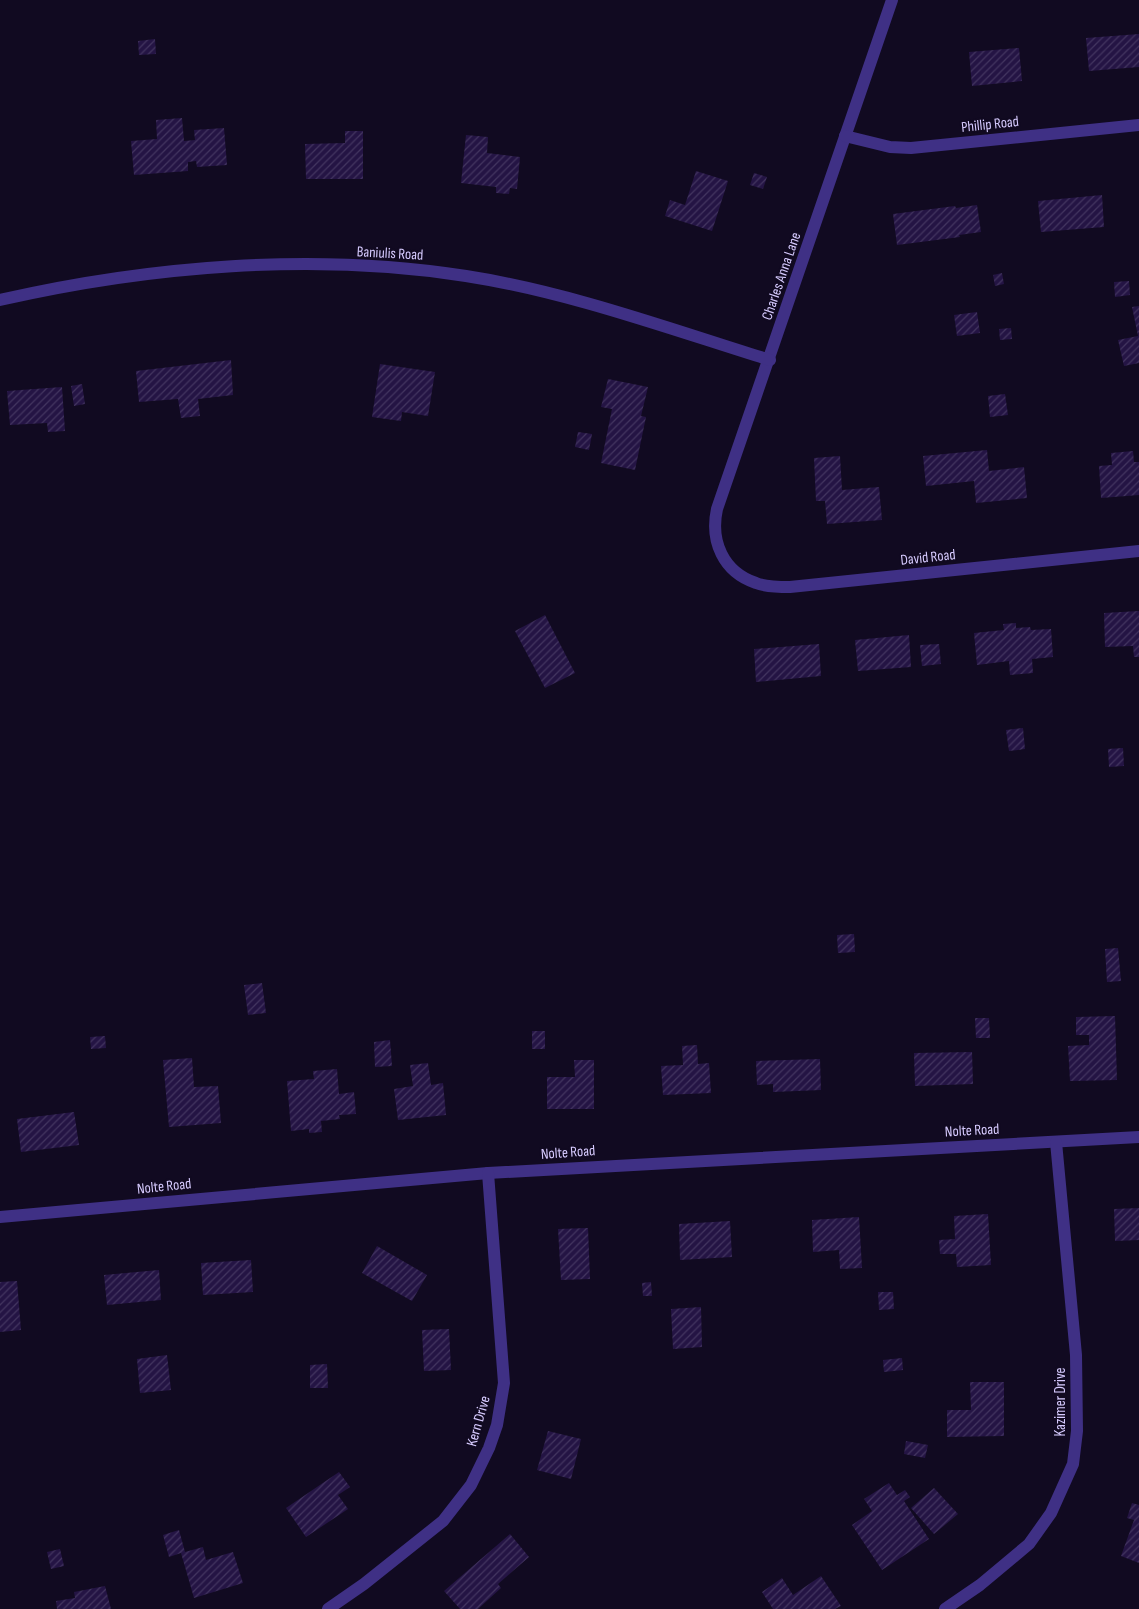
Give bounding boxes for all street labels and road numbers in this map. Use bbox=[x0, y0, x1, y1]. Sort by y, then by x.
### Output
street label: Phillip Road bbox=[960, 112, 1020, 137]
street label: Charles Anna Lane bbox=[758, 230, 805, 323]
street label: Baniulis Road bbox=[356, 242, 424, 265]
street label: David Road bbox=[900, 545, 956, 570]
street label: Nolte Road bbox=[944, 1120, 1000, 1141]
street label: Nolte Road bbox=[540, 1141, 596, 1164]
street label: Nolte Road bbox=[136, 1174, 192, 1199]
street label: Kazimer Drive bbox=[1051, 1367, 1070, 1437]
street label: Kern Drive bbox=[462, 1394, 495, 1449]

